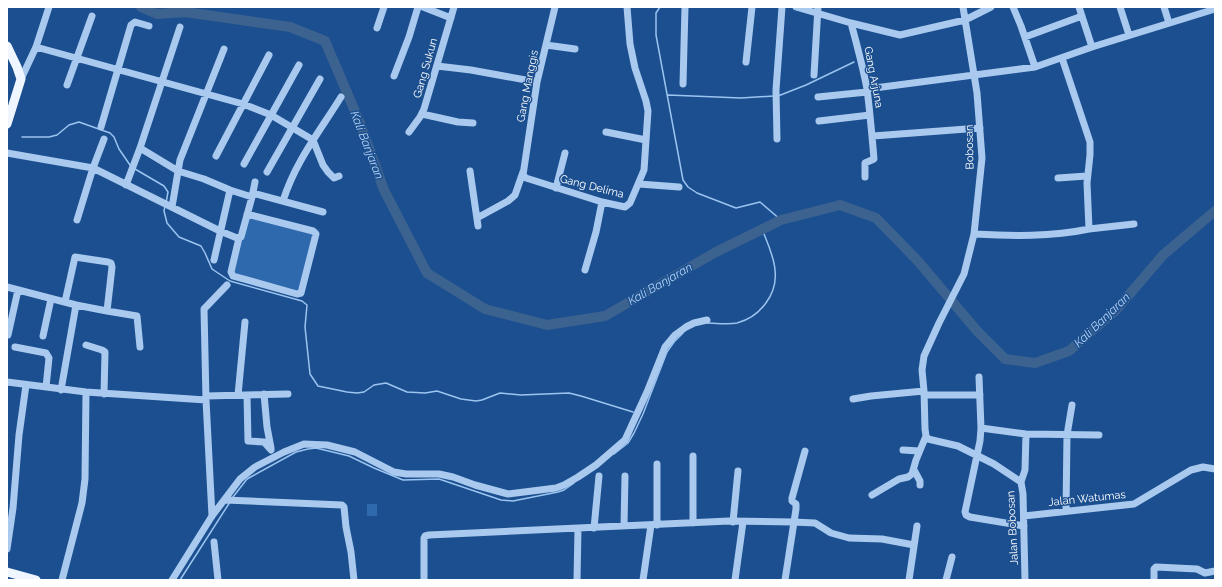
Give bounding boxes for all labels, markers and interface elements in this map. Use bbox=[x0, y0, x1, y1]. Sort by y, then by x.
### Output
street label: Gang Sukun bbox=[411, 37, 440, 100]
street label: Gang Arjuna bbox=[861, 45, 886, 109]
street label: Gang Manggis bbox=[514, 49, 541, 123]
water label: Kali Banjaran bbox=[348, 109, 387, 181]
street label: Bobosan bbox=[963, 124, 976, 170]
street label: Gang Delima bbox=[558, 172, 625, 201]
water label: Kali Banjaran bbox=[625, 260, 695, 308]
water label: Kali Banjaran bbox=[1071, 290, 1133, 350]
street label: Jalan Watumas bbox=[1048, 488, 1126, 509]
street label: Jalan Bobosan bbox=[1004, 491, 1021, 565]

